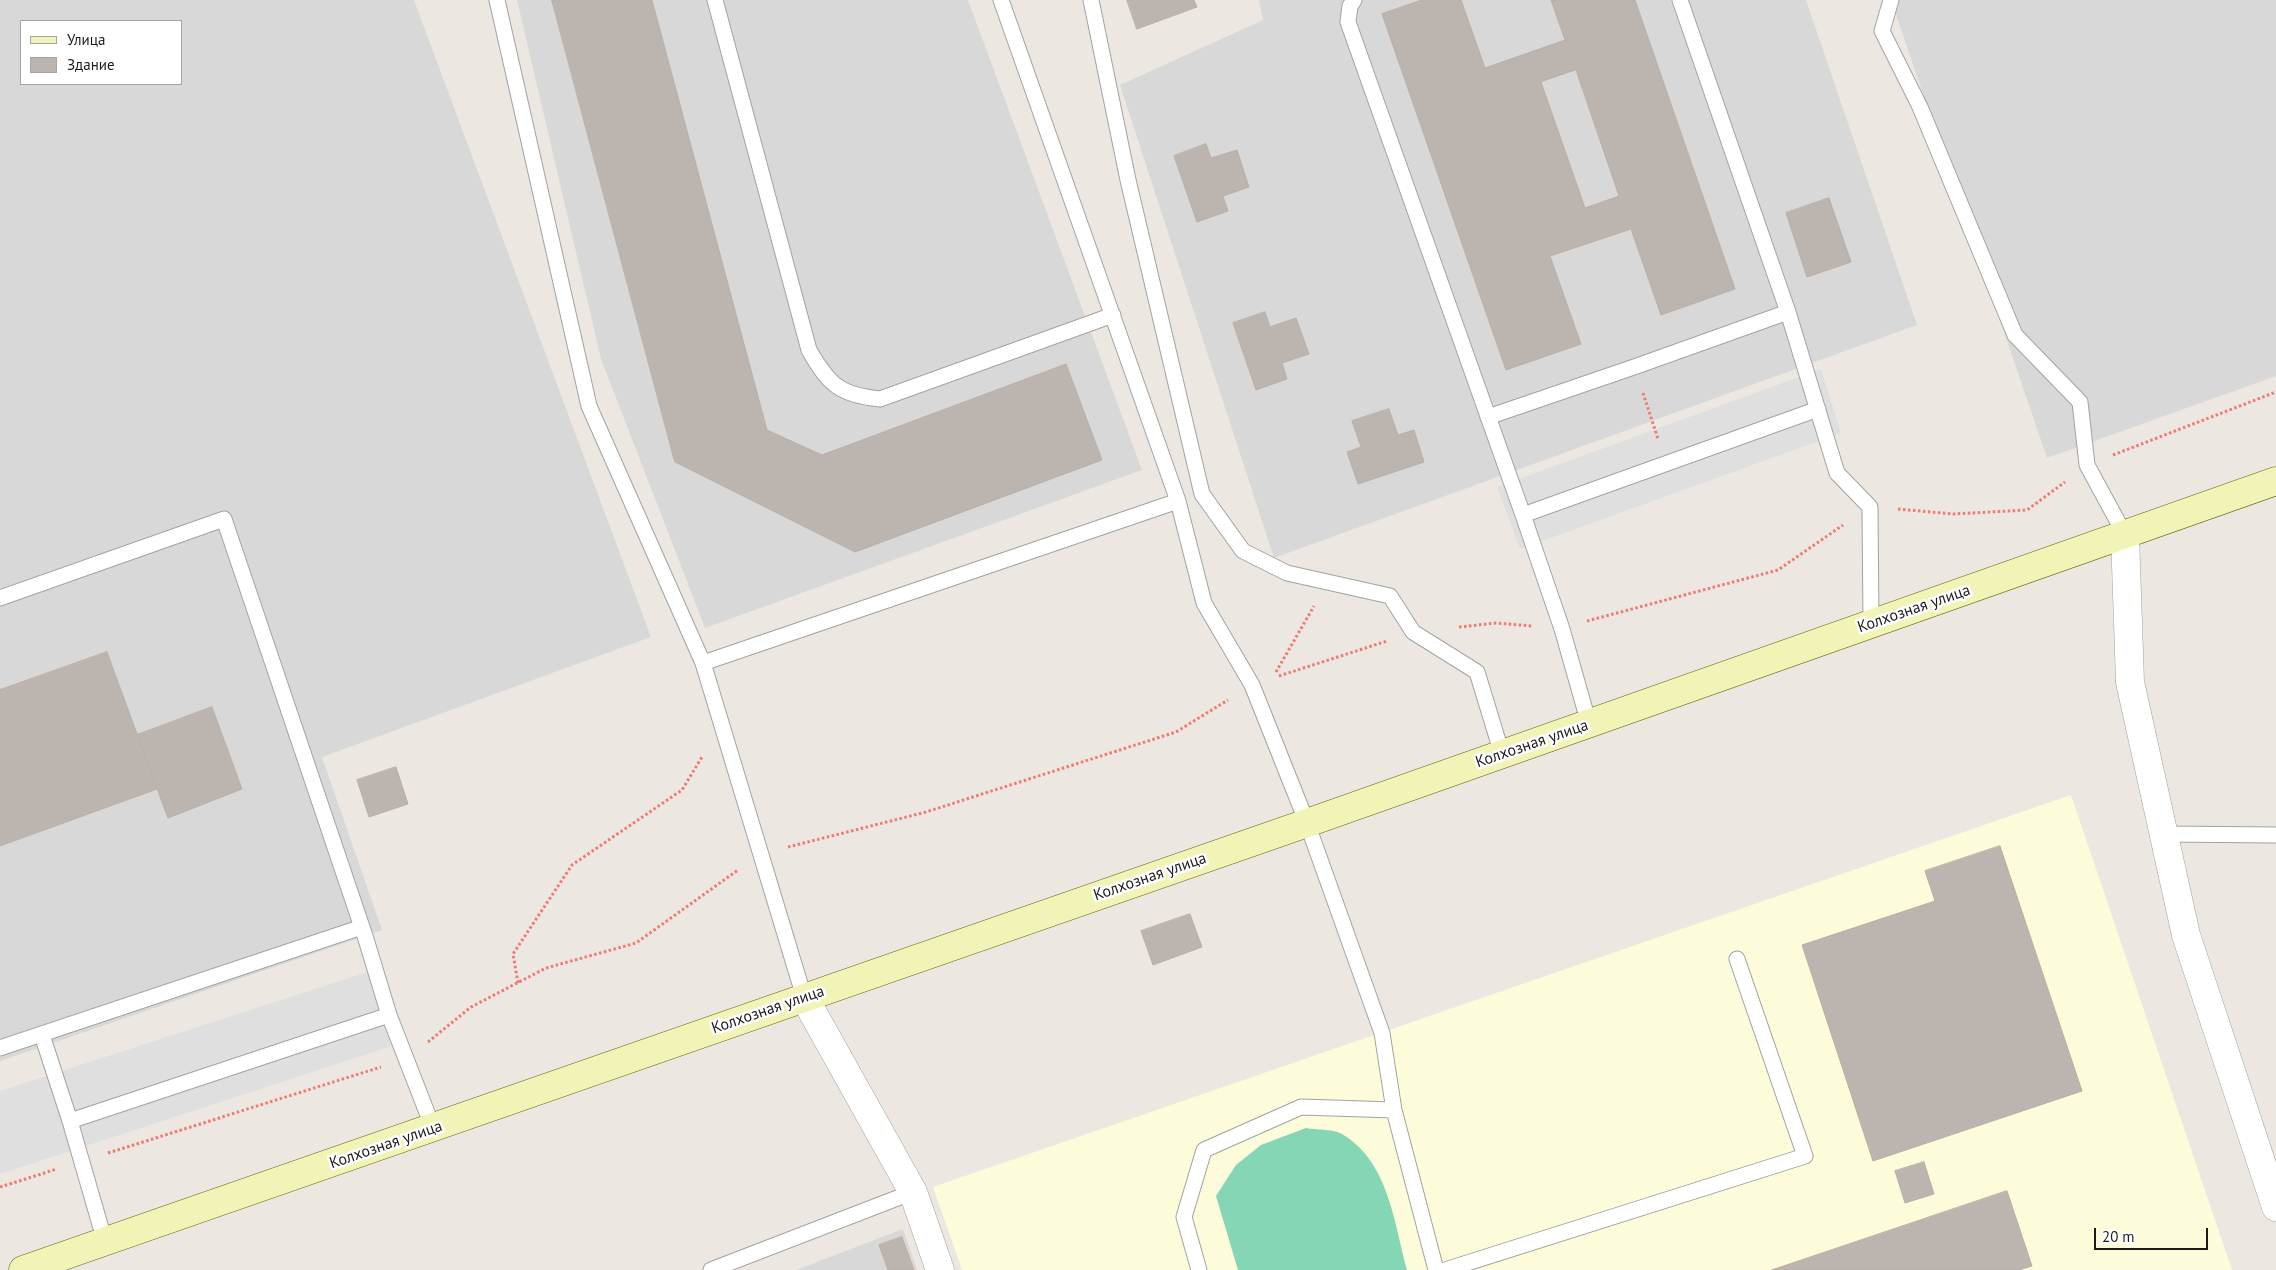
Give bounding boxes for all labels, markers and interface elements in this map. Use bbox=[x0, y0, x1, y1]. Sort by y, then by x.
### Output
legend bbox=[20, 20, 182, 85]
text: Улица bbox=[67, 30, 105, 49]
text: Здание bbox=[67, 55, 115, 74]
street label: Колхозная улица bbox=[1855, 581, 1973, 637]
street label: Колхозная улица bbox=[1473, 716, 1591, 772]
street label: Колхозная улица bbox=[1091, 849, 1209, 905]
street label: Колхозная улица bbox=[709, 982, 827, 1038]
street label: Колхозная улица bbox=[327, 1117, 445, 1173]
scale bar bbox=[2096, 1218, 2210, 1250]
text: 20 m bbox=[2102, 1227, 2135, 1246]

